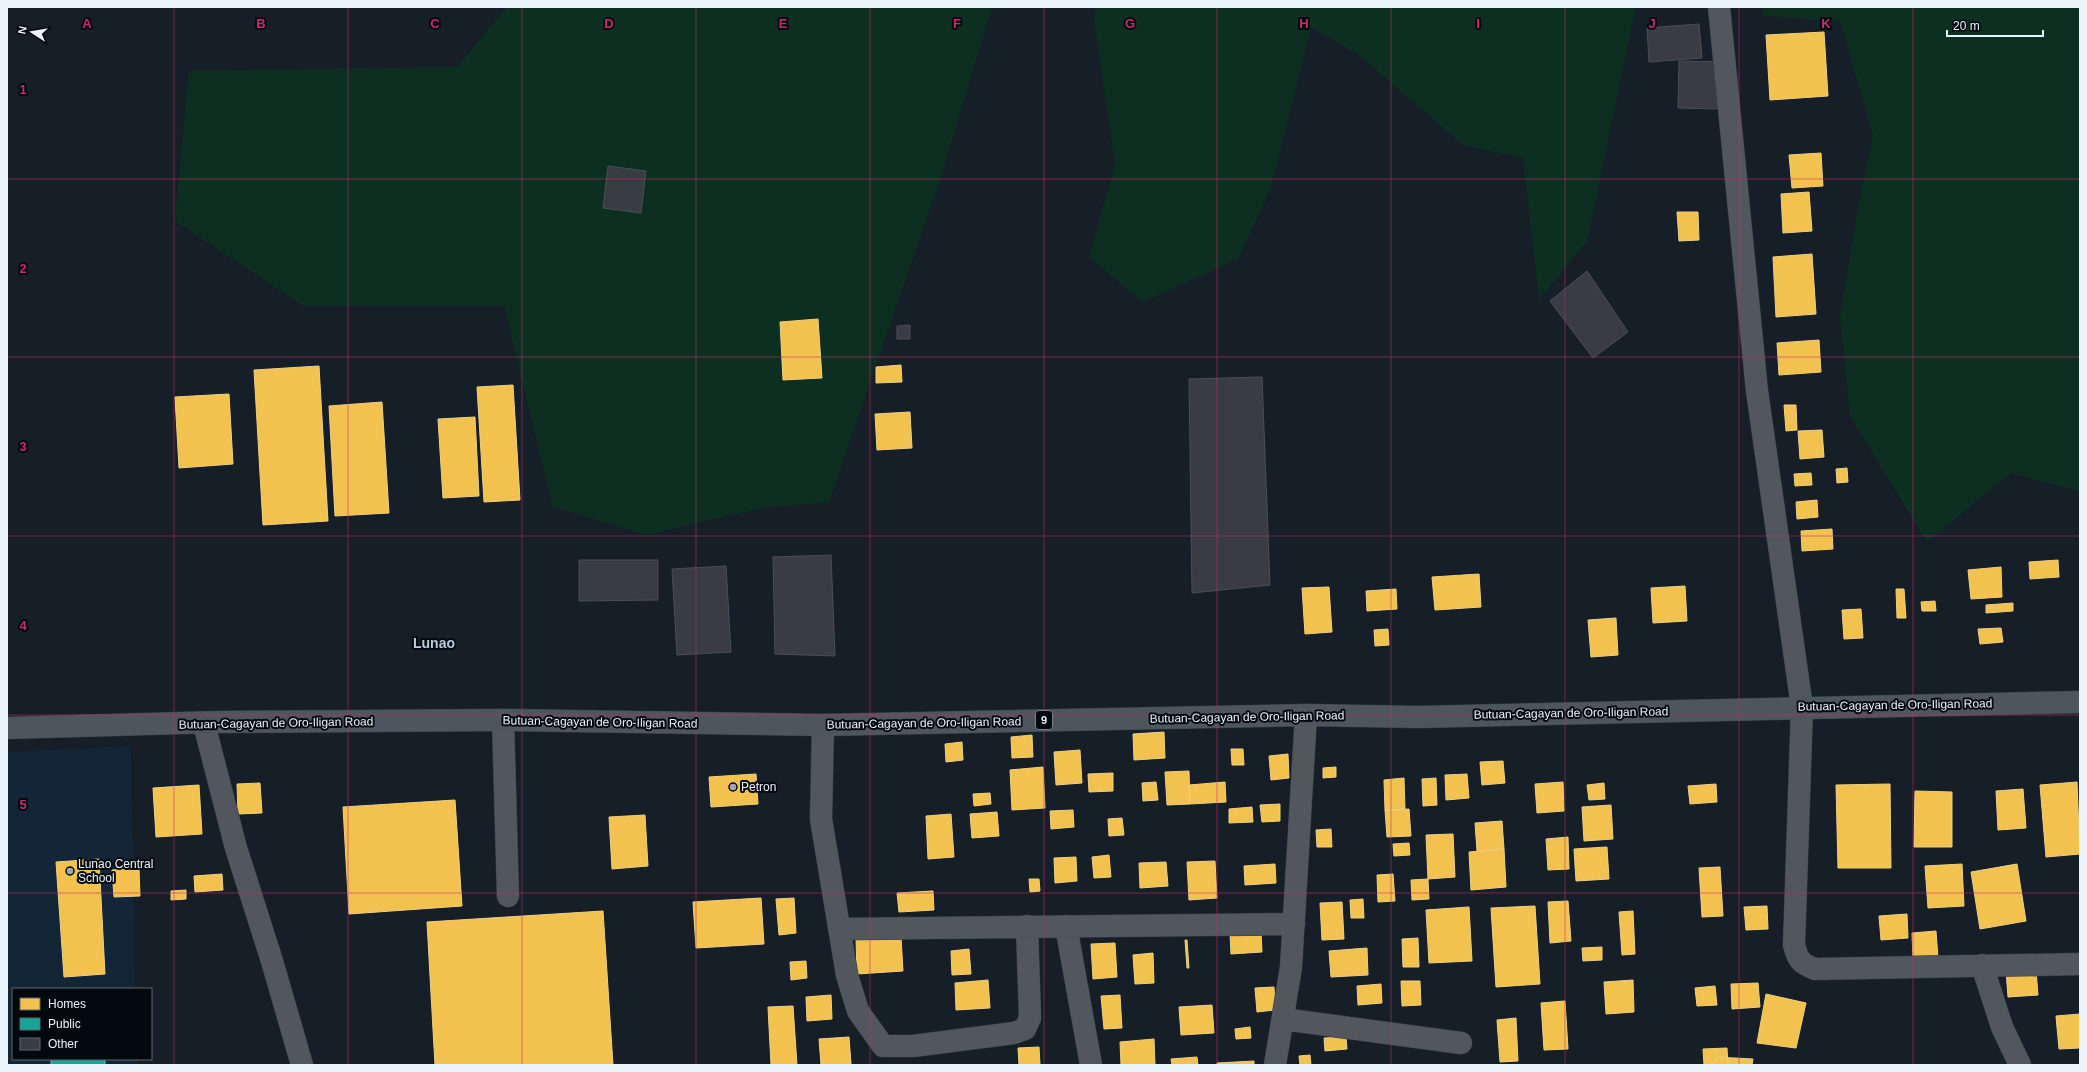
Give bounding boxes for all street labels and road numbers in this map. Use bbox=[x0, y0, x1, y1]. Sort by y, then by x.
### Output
street label: Butuan-Cagayan de Oro-Iligan Road bbox=[1797, 696, 1993, 714]
street label: Butuan-Cagayan de Oro-Iligan Road bbox=[1473, 704, 1669, 722]
street label: Butuan-Cagayan de Oro-Iligan Road bbox=[1149, 708, 1345, 726]
road number: 9 bbox=[1036, 711, 1052, 729]
street label: Butuan-Cagayan de Oro-Iligan Road bbox=[502, 713, 698, 731]
street label: Butuan-Cagayan de Oro-Iligan Road bbox=[178, 714, 374, 732]
street label: Butuan-Cagayan de Oro-Iligan Road bbox=[826, 714, 1022, 732]

